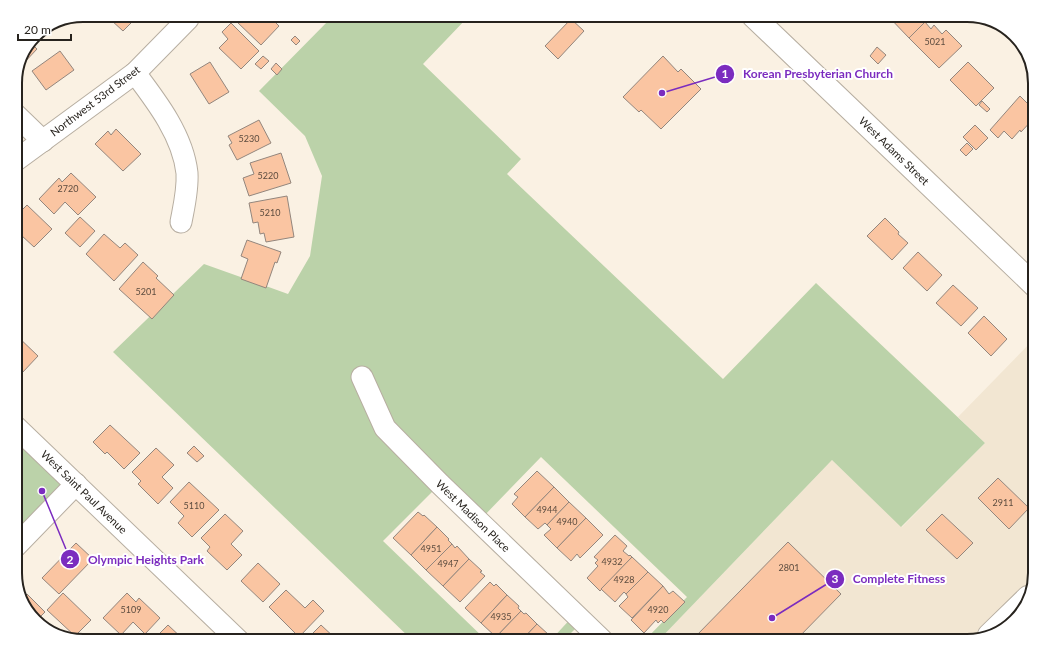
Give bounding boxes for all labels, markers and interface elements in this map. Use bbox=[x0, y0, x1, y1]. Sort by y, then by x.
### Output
scale bar bbox=[18, 16, 71, 42]
text: 20 m bbox=[24, 22, 51, 37]
house number: 5021 bbox=[925, 36, 945, 47]
callout: Korean Presbyterian Church bbox=[715, 62, 901, 86]
street label: Northwest 53rd Street bbox=[47, 63, 142, 139]
text: 1 bbox=[722, 66, 729, 81]
text: Korean Presbyterian Church bbox=[743, 66, 893, 81]
street label: West Adams Street bbox=[857, 114, 932, 187]
house number: 5230 bbox=[239, 133, 259, 144]
house number: 5220 bbox=[258, 170, 278, 181]
house number: 2720 bbox=[58, 183, 78, 194]
house number: 5210 bbox=[260, 207, 280, 218]
house number: 5201 bbox=[136, 286, 156, 297]
street label: West Saint Paul Avenue bbox=[39, 447, 130, 536]
street label: West Madison Place bbox=[434, 477, 513, 554]
house number: 2911 bbox=[993, 497, 1013, 508]
house number: 5110 bbox=[184, 500, 204, 511]
house number: 4944 bbox=[537, 504, 557, 515]
house number: 4940 bbox=[557, 516, 577, 527]
house number: 4951 bbox=[421, 543, 441, 554]
callout: Olympic Heights Park bbox=[60, 547, 212, 571]
text: 2 bbox=[67, 552, 74, 567]
text: Olympic Heights Park bbox=[88, 552, 205, 567]
house number: 4932 bbox=[602, 556, 622, 567]
house number: 4947 bbox=[438, 558, 458, 569]
house number: 2801 bbox=[779, 562, 799, 573]
callout: Complete Fitness bbox=[825, 567, 953, 591]
text: 3 bbox=[832, 571, 839, 586]
text: Complete Fitness bbox=[853, 571, 945, 586]
house number: 4928 bbox=[614, 574, 634, 585]
house number: 5109 bbox=[121, 604, 141, 615]
house number: 4920 bbox=[648, 604, 668, 615]
house number: 4935 bbox=[491, 611, 511, 622]

